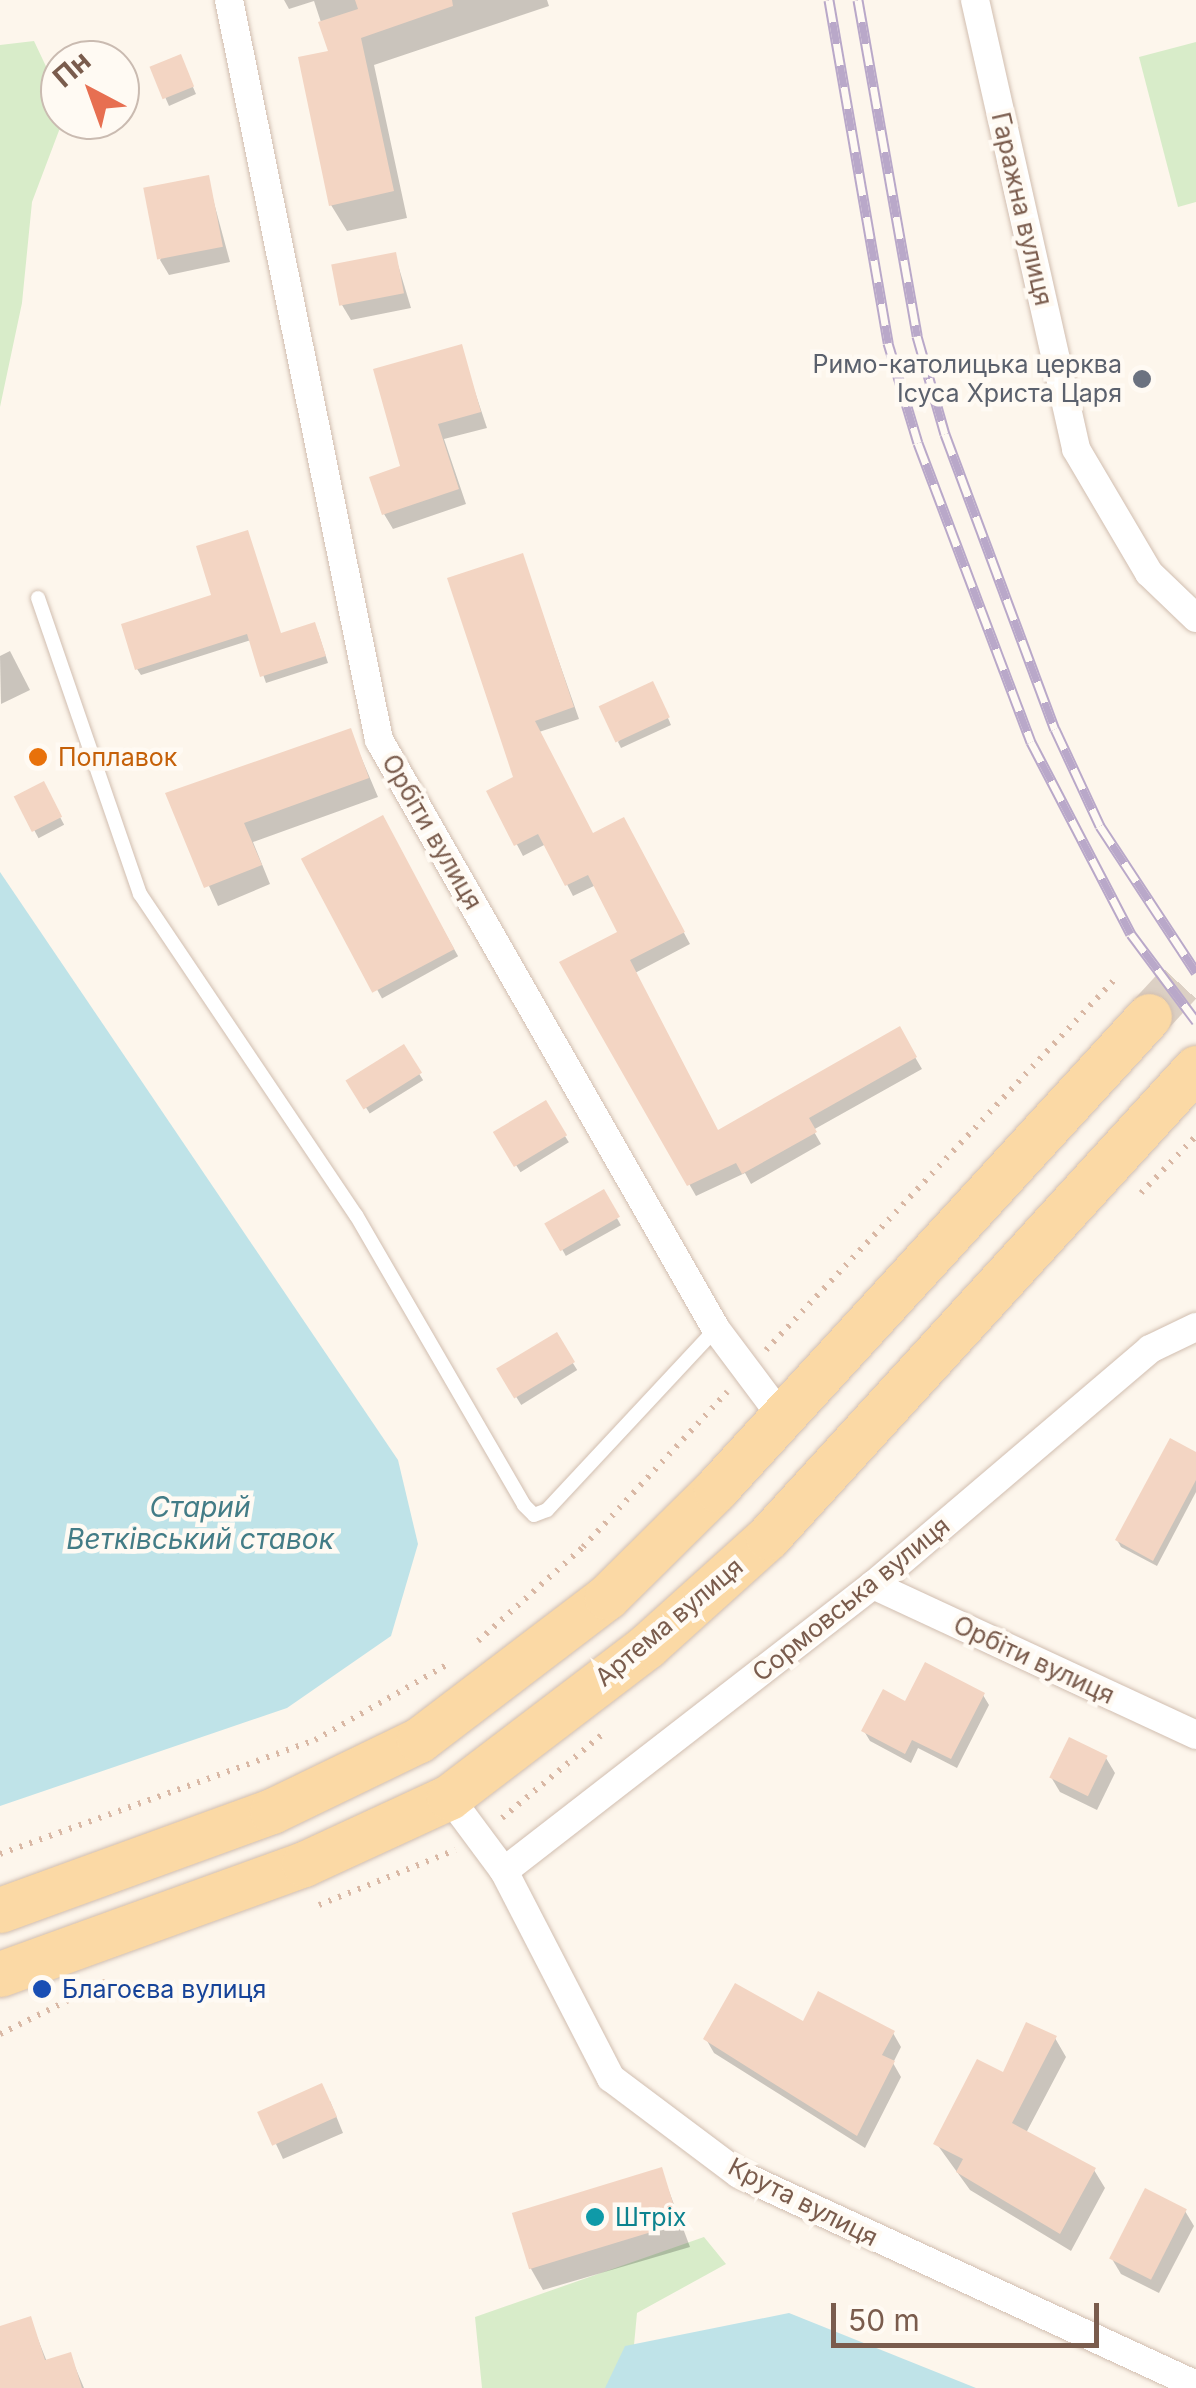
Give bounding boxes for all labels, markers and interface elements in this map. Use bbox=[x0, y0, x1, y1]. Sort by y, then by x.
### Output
north arrow bbox=[40, 40, 140, 140]
text: Пн bbox=[46, 43, 97, 94]
street label: Гаражна вулиця bbox=[985, 109, 1059, 309]
place label: Римо-католицька церква Ісуса Христа Царя bbox=[813, 350, 1122, 409]
marker: Римо-католицька церква Ісуса Христа Царя bbox=[1131, 368, 1153, 390]
place label: Поплавок bbox=[58, 742, 177, 772]
marker: Поплавок bbox=[27, 746, 49, 768]
street label: Орбіти вулиця bbox=[375, 749, 489, 915]
water label: Старий Ветківський ставок bbox=[66, 1490, 334, 1556]
street label: Сормовська вулиця bbox=[746, 1510, 956, 1688]
street label: Артема вулиця bbox=[589, 1551, 749, 1693]
street label: Орбіти вулиця bbox=[949, 1610, 1119, 1710]
place label: Благоєва вулиця bbox=[62, 1974, 266, 2004]
marker: Благоєва вулиця bbox=[31, 1978, 53, 2000]
street label: Крута вулиця bbox=[723, 2151, 883, 2253]
place label: Штріх bbox=[615, 2202, 686, 2232]
marker: Штріх bbox=[584, 2206, 606, 2228]
scale bar bbox=[836, 2283, 1104, 2345]
text: 50 m bbox=[848, 2302, 920, 2338]

